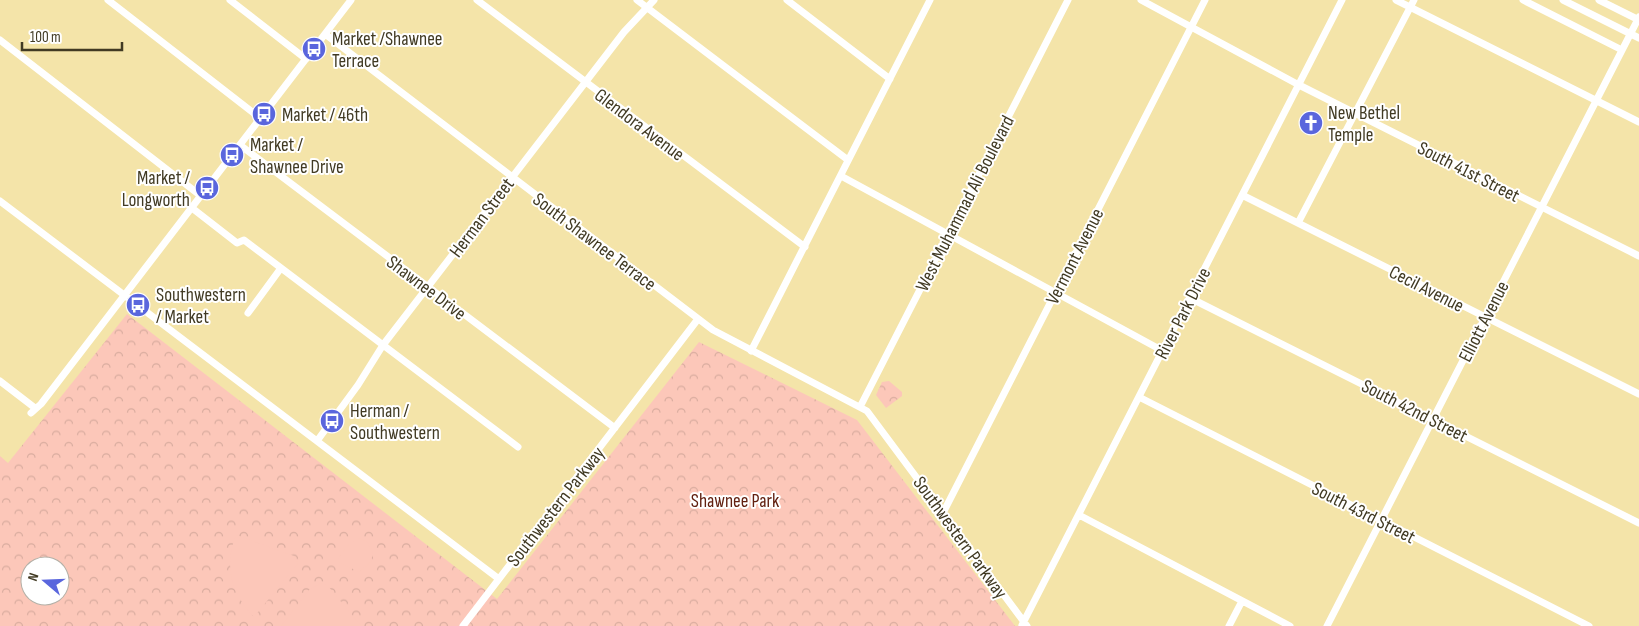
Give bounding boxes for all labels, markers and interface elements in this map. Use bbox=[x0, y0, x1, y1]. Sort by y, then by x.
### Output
scale bar bbox=[22, 20, 122, 52]
text: 100 m bbox=[30, 28, 61, 47]
place label: Market /Shawnee Terrace bbox=[332, 28, 443, 73]
bus stop icon: Market /Shawnee Terrace bbox=[301, 36, 327, 62]
street label: Glendora Avenue bbox=[590, 84, 689, 166]
bus stop icon: Market / 46th bbox=[251, 101, 277, 127]
place label: New Bethel Temple bbox=[1328, 102, 1400, 147]
place label: Market / 46th bbox=[282, 104, 368, 127]
church icon: New Bethel Temple bbox=[1298, 110, 1324, 136]
street label: West Muhammad Ali Boulevard bbox=[911, 112, 1020, 295]
place label: Market / Shawnee Drive bbox=[250, 134, 344, 179]
street label: South 41st Street bbox=[1414, 137, 1523, 208]
bus stop icon: Market / Shawnee Drive bbox=[219, 142, 245, 168]
place label: Market / Longworth bbox=[122, 167, 190, 212]
street label: Herman Street bbox=[445, 173, 520, 262]
bus stop icon: Market / Longworth bbox=[194, 175, 220, 201]
street label: South Shawnee Terrace bbox=[528, 188, 660, 296]
street label: Vermont Avenue bbox=[1041, 205, 1109, 309]
street label: Shawnee Drive bbox=[382, 251, 470, 326]
street label: Cecil Avenue bbox=[1385, 261, 1468, 318]
street label: River Park Drive bbox=[1150, 264, 1216, 363]
street label: Elliott Avenue bbox=[1454, 277, 1515, 366]
place label: Southwestern / Market bbox=[156, 284, 246, 329]
bus stop icon: Southwestern / Market bbox=[125, 292, 151, 318]
street label: South 42nd Street bbox=[1357, 375, 1471, 448]
place label: Herman / Southwestern bbox=[350, 400, 440, 445]
bus stop icon: Herman / Southwestern bbox=[319, 408, 345, 434]
street label: Southwestern Parkway bbox=[502, 442, 610, 571]
street label: Southwestern Parkway bbox=[908, 472, 1012, 604]
street label: South 43rd Street bbox=[1308, 477, 1419, 549]
park label: Shawnee Park bbox=[691, 490, 780, 513]
north arrow bbox=[20, 556, 70, 606]
text: N bbox=[24, 571, 42, 583]

